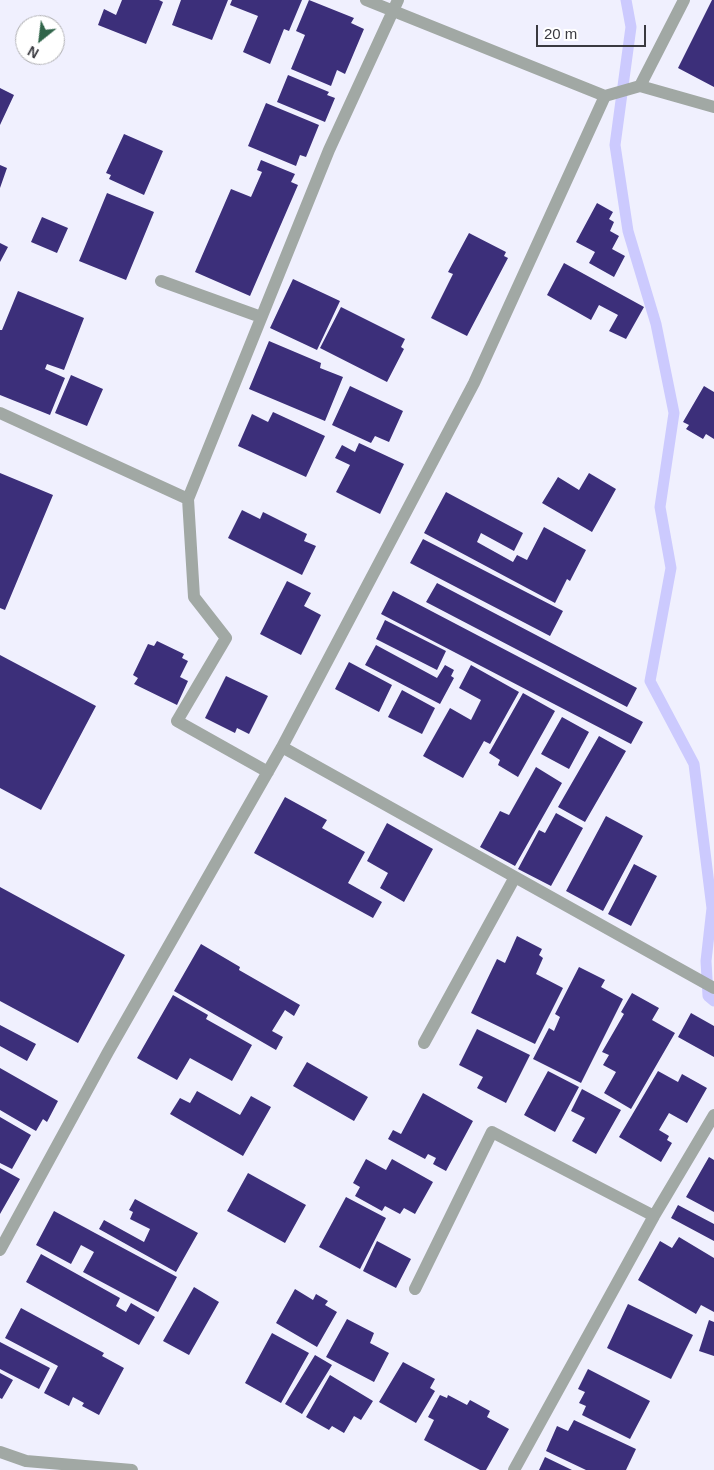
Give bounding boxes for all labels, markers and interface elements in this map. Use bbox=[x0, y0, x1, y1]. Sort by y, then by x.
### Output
north arrow bbox=[15, 15, 65, 65]
scale bar bbox=[539, 15, 649, 47]
text: 20 m bbox=[544, 25, 577, 42]
text: N bbox=[25, 43, 42, 62]

